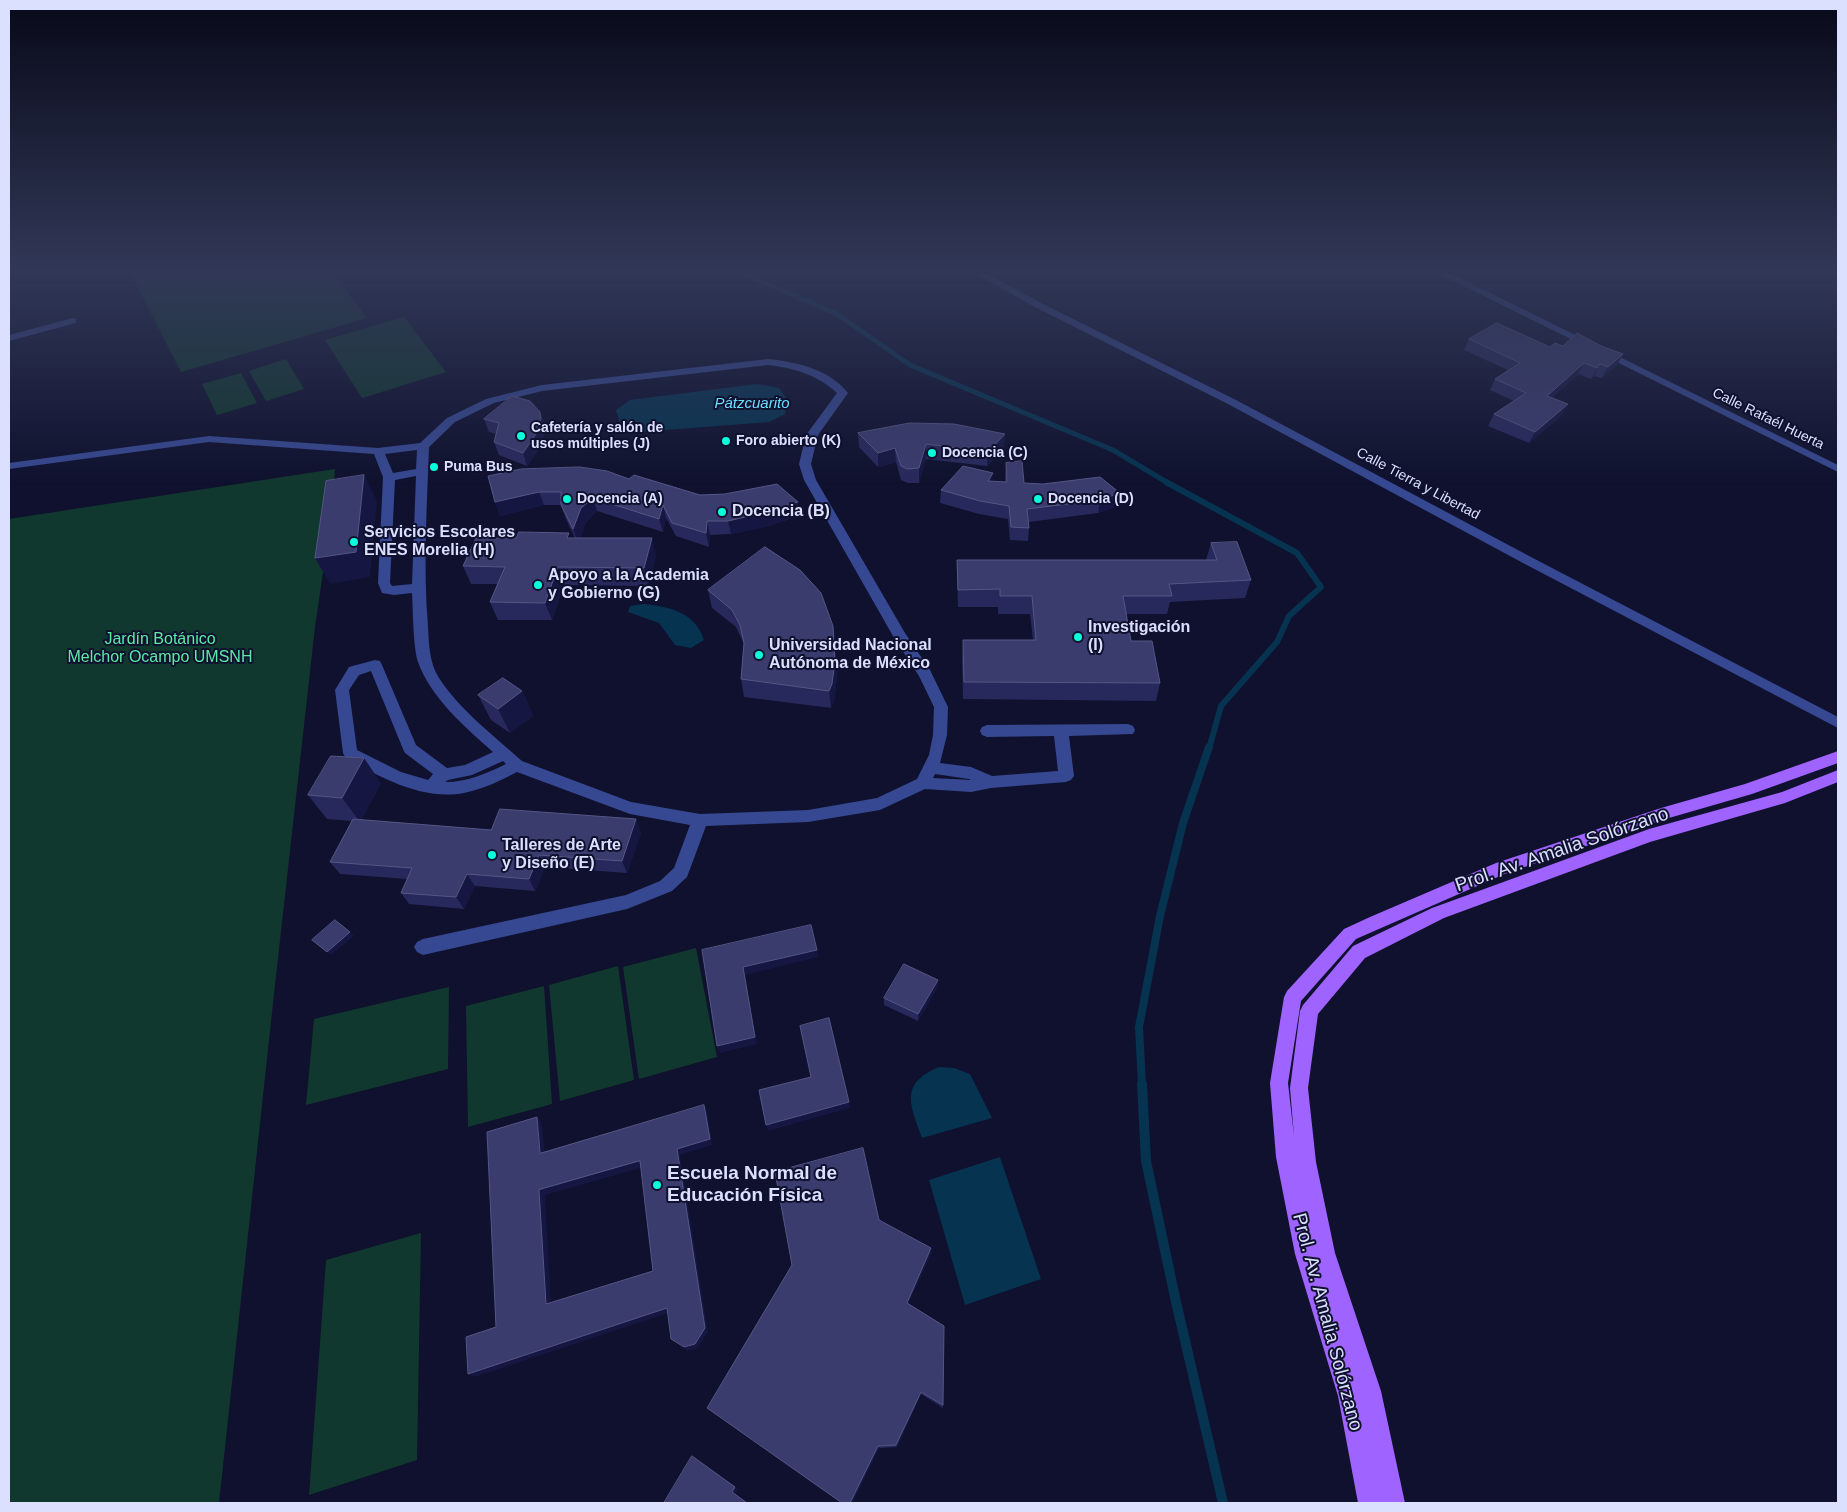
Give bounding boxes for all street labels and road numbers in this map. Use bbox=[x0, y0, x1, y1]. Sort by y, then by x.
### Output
street label: Calle Rafaél Huerta bbox=[1709, 385, 1827, 453]
street label: Calle Tierra y Libertad bbox=[1353, 444, 1483, 524]
street label: Prol. Av. Amalia Solórzano bbox=[1452, 803, 1672, 897]
street label: Prol. Av. Amalia Solórzano bbox=[1287, 1211, 1367, 1433]

